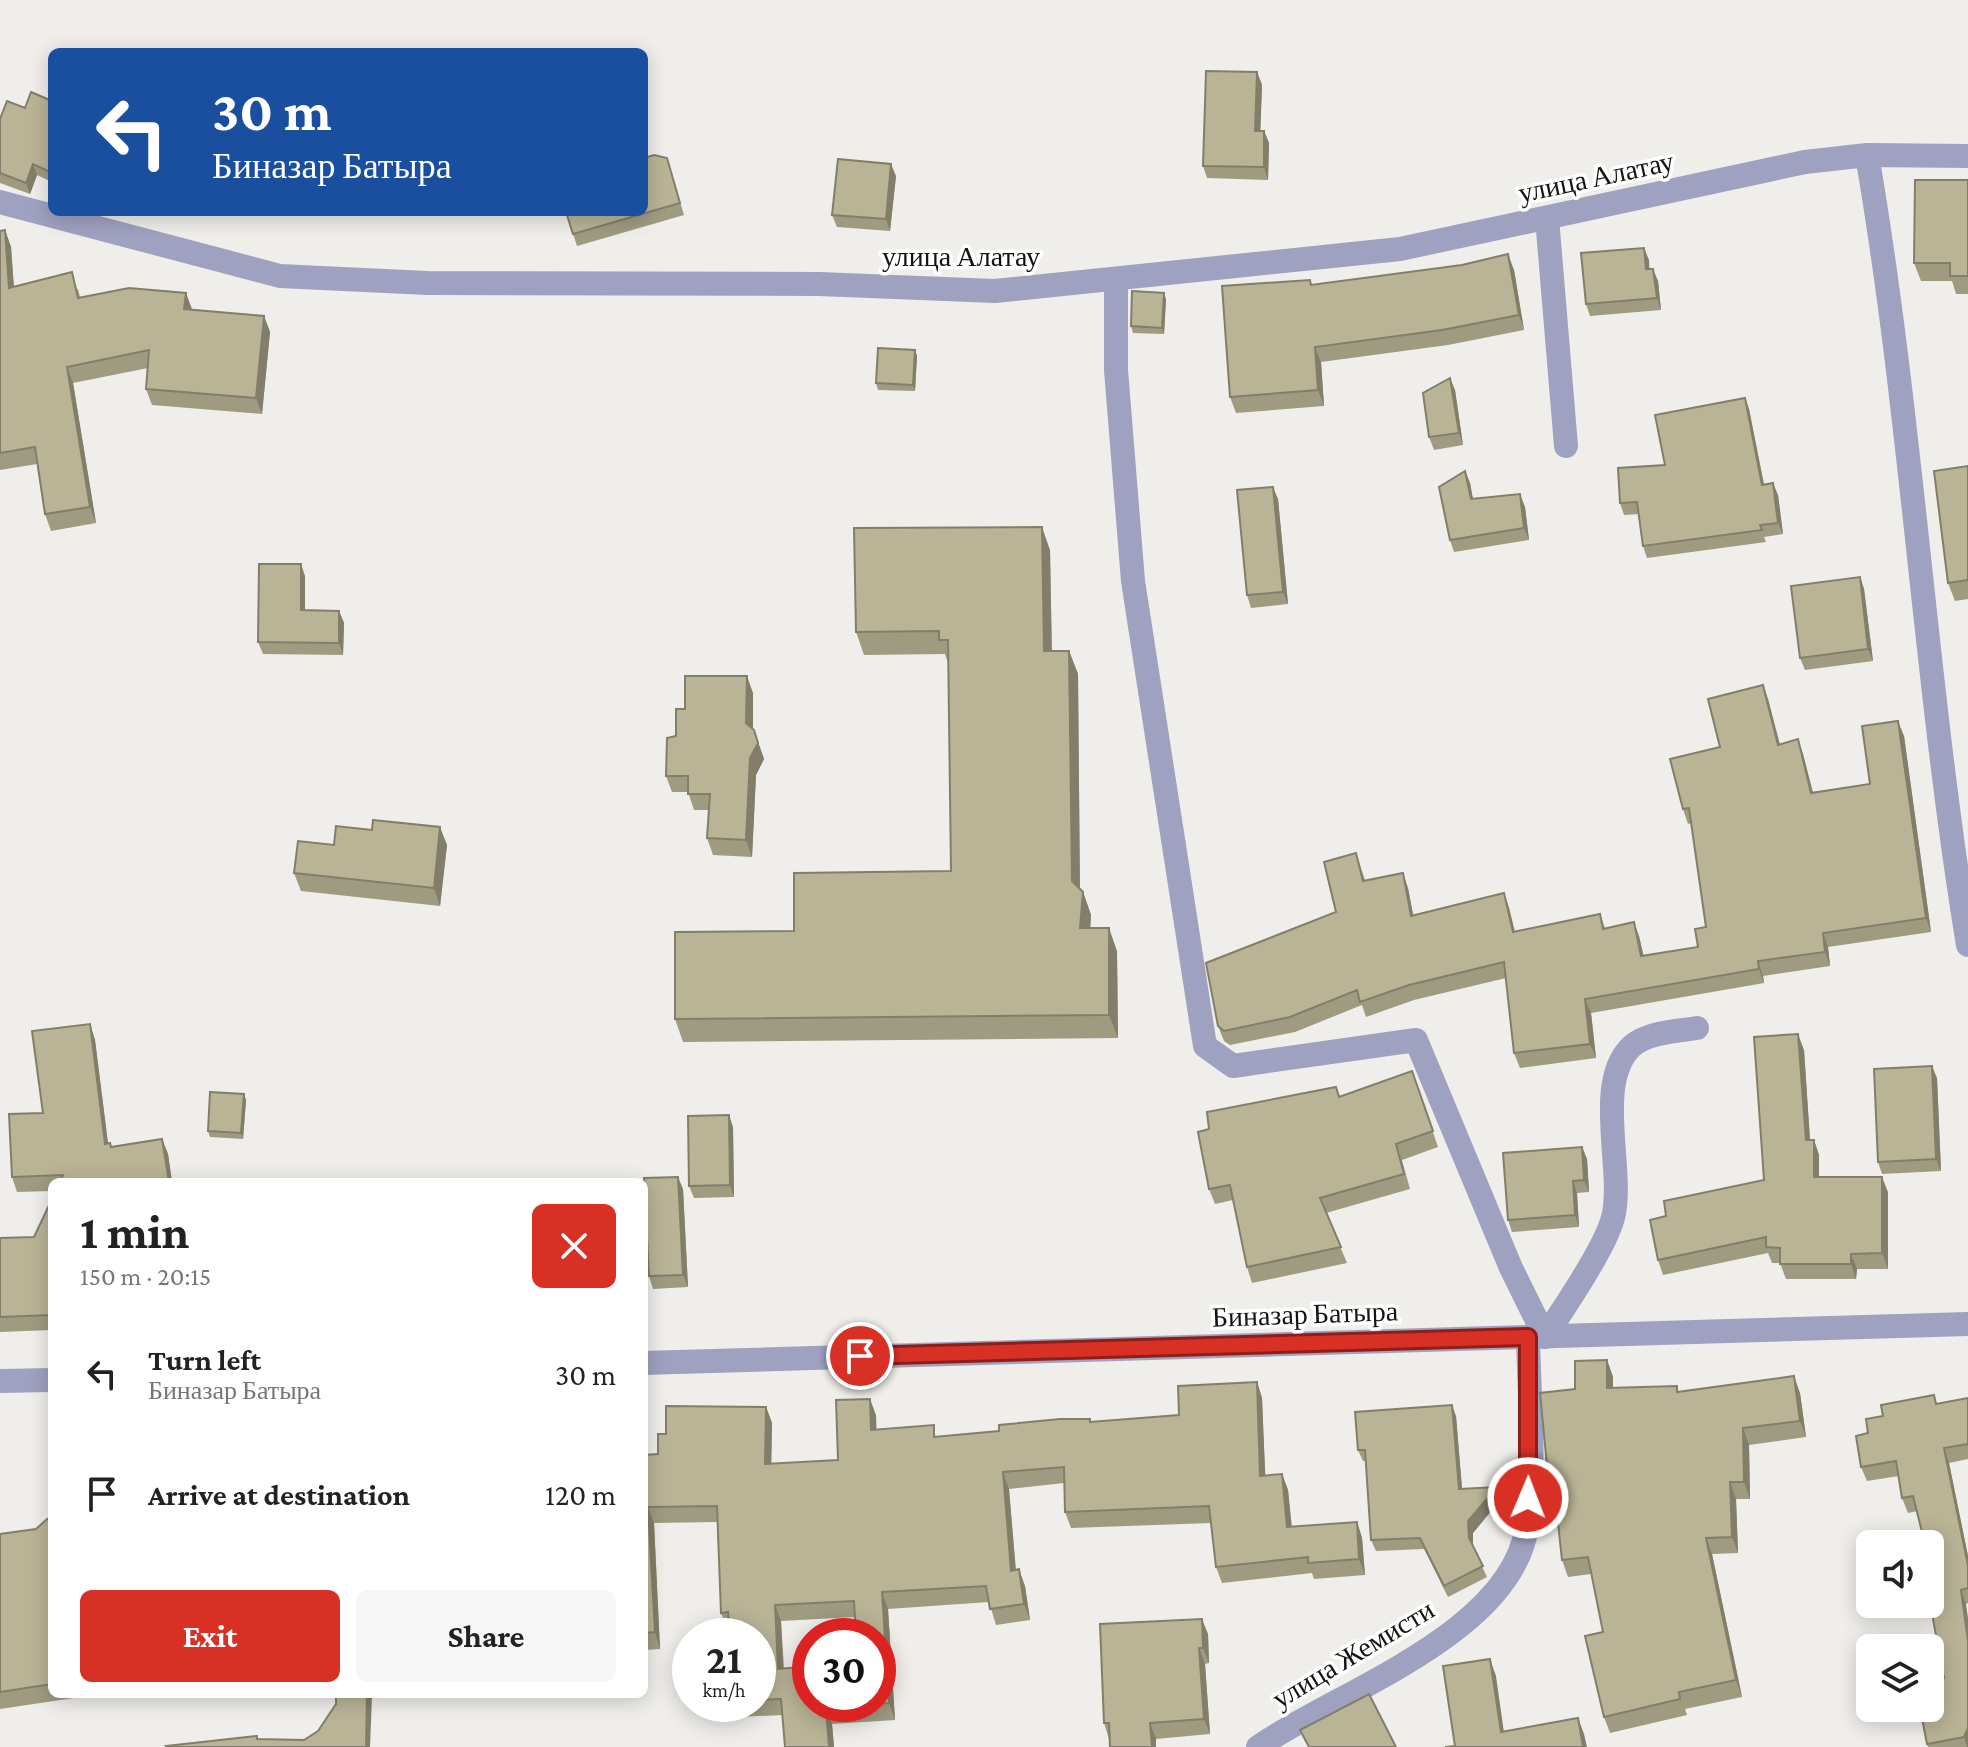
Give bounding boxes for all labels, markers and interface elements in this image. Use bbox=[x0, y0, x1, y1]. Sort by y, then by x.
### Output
icon: left bbox=[80, 80, 184, 184]
text: 30 m bbox=[212, 80, 332, 142]
street label: улица Алатау bbox=[1516, 145, 1676, 209]
text: Биназар Батыра bbox=[212, 146, 452, 186]
street label: улица Алатау bbox=[882, 241, 1040, 272]
button: close bbox=[532, 1204, 616, 1288]
text: 1 min bbox=[80, 1205, 189, 1258]
text: 150 m · 20:15 bbox=[80, 1262, 211, 1291]
street label: Биназар Батыра bbox=[1211, 1295, 1399, 1333]
pin bbox=[826, 1322, 894, 1390]
icon: arrive bbox=[838, 1334, 882, 1378]
text: Turn left bbox=[148, 1343, 261, 1376]
icon: left bbox=[80, 1352, 124, 1396]
text: 30 m bbox=[555, 1358, 616, 1391]
text: Биназар Батыра bbox=[148, 1376, 321, 1405]
position arrow bbox=[1486, 1456, 1570, 1540]
icon: arrive bbox=[80, 1472, 124, 1516]
text: Arrive at destination bbox=[148, 1478, 410, 1511]
text: 120 m bbox=[545, 1478, 616, 1511]
map controls bbox=[1856, 1530, 1944, 1722]
button: sound bbox=[1856, 1530, 1944, 1618]
button: Exit bbox=[80, 1590, 340, 1682]
button: Share bbox=[356, 1590, 616, 1682]
street label: улица Жемисти bbox=[1267, 1594, 1439, 1714]
speed limit sign: 30 bbox=[792, 1618, 896, 1722]
button: layers bbox=[1856, 1634, 1944, 1722]
text: 21 bbox=[706, 1637, 742, 1682]
text: km/h bbox=[702, 1679, 746, 1701]

